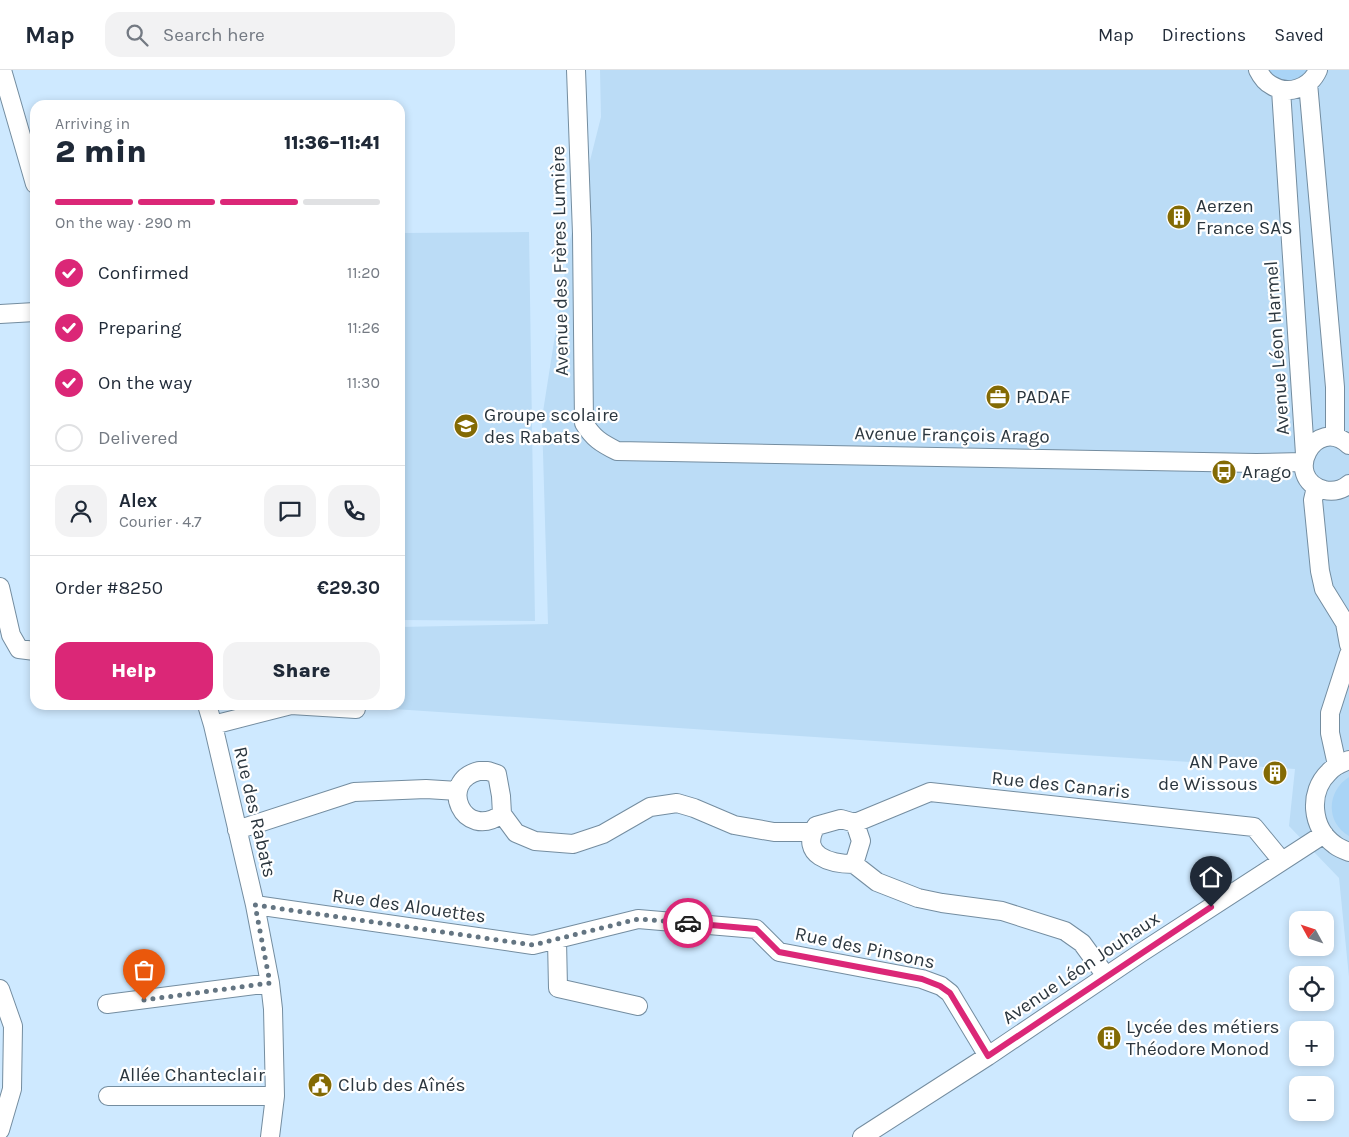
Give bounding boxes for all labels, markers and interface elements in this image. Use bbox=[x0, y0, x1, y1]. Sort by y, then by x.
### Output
search box bbox=[105, 12, 455, 57]
text: Map bbox=[25, 21, 75, 49]
icon: search bbox=[123, 21, 151, 49]
text: Search here bbox=[163, 24, 265, 46]
text: Map bbox=[1098, 24, 1134, 46]
text: Directions bbox=[1162, 24, 1246, 46]
text: Saved bbox=[1274, 24, 1324, 46]
text: Arriving in bbox=[55, 114, 130, 133]
text: 11:36–11:41 bbox=[284, 132, 380, 154]
text: 2 min bbox=[55, 133, 147, 170]
street label: Avenue des Frères Lumière bbox=[547, 146, 573, 376]
place label: Aerzen France SAS bbox=[1196, 195, 1293, 239]
building icon: Aerzen France SAS bbox=[1166, 204, 1192, 230]
text: On the way · 290 m bbox=[55, 213, 192, 232]
icon: check bbox=[55, 259, 83, 287]
street label: Avenue Léon Harmel bbox=[1260, 260, 1294, 436]
text: Confirmed bbox=[98, 262, 189, 284]
text: 11:20 bbox=[347, 263, 380, 282]
icon: check bbox=[55, 314, 83, 342]
text: Preparing bbox=[98, 317, 181, 339]
text: 11:26 bbox=[347, 318, 380, 337]
icon: check bbox=[55, 369, 83, 397]
text: On the way bbox=[98, 372, 192, 394]
text: 11:30 bbox=[347, 373, 380, 392]
office icon: PADAF bbox=[985, 384, 1011, 410]
place label: PADAF bbox=[1016, 386, 1070, 408]
place label: Groupe scolaire des Rabats bbox=[484, 404, 619, 448]
school or university icon: Groupe scolaire des Rabats bbox=[453, 413, 479, 439]
street label: Avenue François Arago bbox=[854, 422, 1050, 448]
text: Delivered bbox=[98, 427, 178, 449]
bus stop icon: Arago bbox=[1211, 459, 1237, 485]
place label: Arago bbox=[1242, 461, 1291, 483]
button: person bbox=[55, 485, 107, 537]
button: chat bbox=[264, 485, 316, 537]
button: phone bbox=[328, 485, 380, 537]
text: Alex bbox=[119, 490, 157, 512]
text: Courier · 4.7 bbox=[119, 512, 202, 531]
text: Order #8250 bbox=[55, 577, 163, 599]
text: €29.30 bbox=[317, 577, 380, 599]
button: Help bbox=[55, 642, 213, 700]
button: Share bbox=[223, 642, 380, 700]
street label: Rue des Rabats bbox=[229, 744, 281, 880]
place label: AN Pave de Wissous bbox=[1158, 751, 1258, 795]
building icon: AN Pave de Wissous bbox=[1262, 760, 1288, 786]
street label: Rue des Canaris bbox=[990, 767, 1132, 803]
pin bbox=[1190, 856, 1232, 907]
icon: home bbox=[1197, 863, 1225, 891]
street label: Rue des Alouettes bbox=[331, 884, 487, 928]
courier bbox=[663, 898, 713, 948]
street label: Avenue Léon Jouhaux bbox=[998, 907, 1164, 1029]
icon: car bbox=[674, 909, 702, 937]
north arrow bbox=[1289, 911, 1334, 956]
map controls bbox=[1289, 911, 1334, 1121]
street label: Rue des Pinsons bbox=[793, 922, 937, 974]
pin bbox=[123, 949, 165, 1000]
icon: bag bbox=[130, 956, 158, 984]
button: locate bbox=[1289, 966, 1334, 1011]
place label: Lycée des métiers Théodore Monod bbox=[1126, 1016, 1279, 1060]
button: + bbox=[1289, 1021, 1334, 1066]
building icon: Lycée des métiers Théodore Monod bbox=[1096, 1025, 1122, 1051]
street label: Allée Chanteclair bbox=[119, 1064, 265, 1086]
public building icon: Club des Aînés bbox=[307, 1072, 333, 1098]
place label: Club des Aînés bbox=[338, 1074, 466, 1096]
button: − bbox=[1289, 1076, 1334, 1121]

